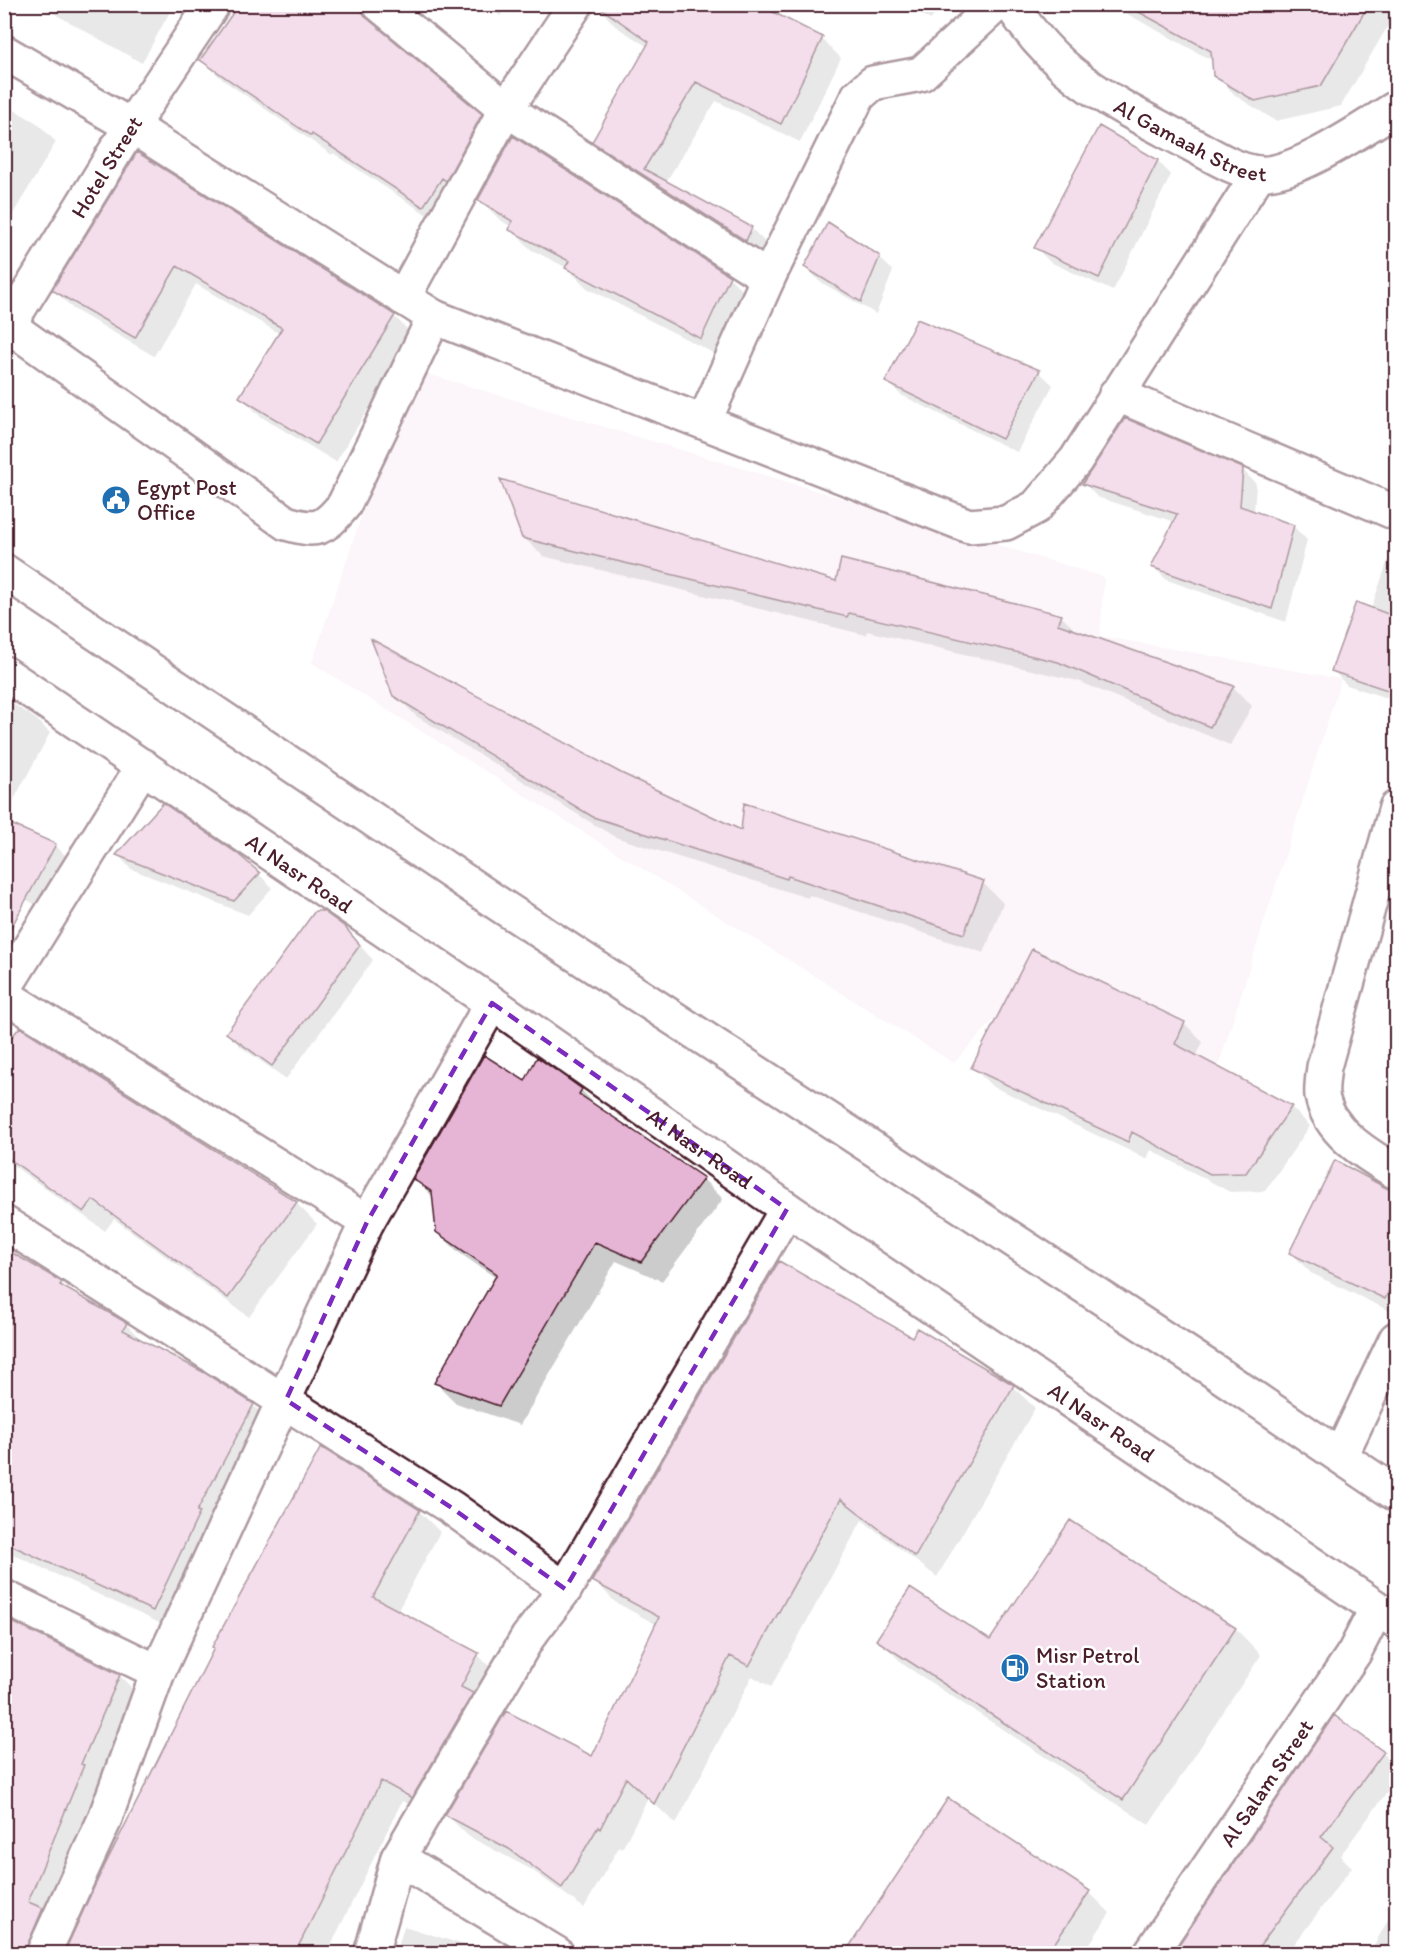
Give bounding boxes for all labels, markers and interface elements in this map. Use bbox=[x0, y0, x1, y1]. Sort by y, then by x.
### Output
street label: Al Gamaah Street bbox=[1109, 92, 1266, 187]
street label: Hotel Street bbox=[65, 111, 148, 223]
place label: Egypt Post Office bbox=[137, 474, 237, 526]
public building icon: Egypt Post Office bbox=[100, 484, 132, 516]
street label: Al Nasr Road bbox=[241, 828, 358, 919]
street label: Al Nasr Road bbox=[642, 1102, 758, 1195]
street label: Al Nasr Road bbox=[1043, 1377, 1160, 1468]
place label: Misr Petrol Station bbox=[1036, 1642, 1139, 1694]
fuel station icon: Misr Petrol Station bbox=[999, 1652, 1031, 1684]
street label: Al Salam Street bbox=[1214, 1714, 1319, 1852]

